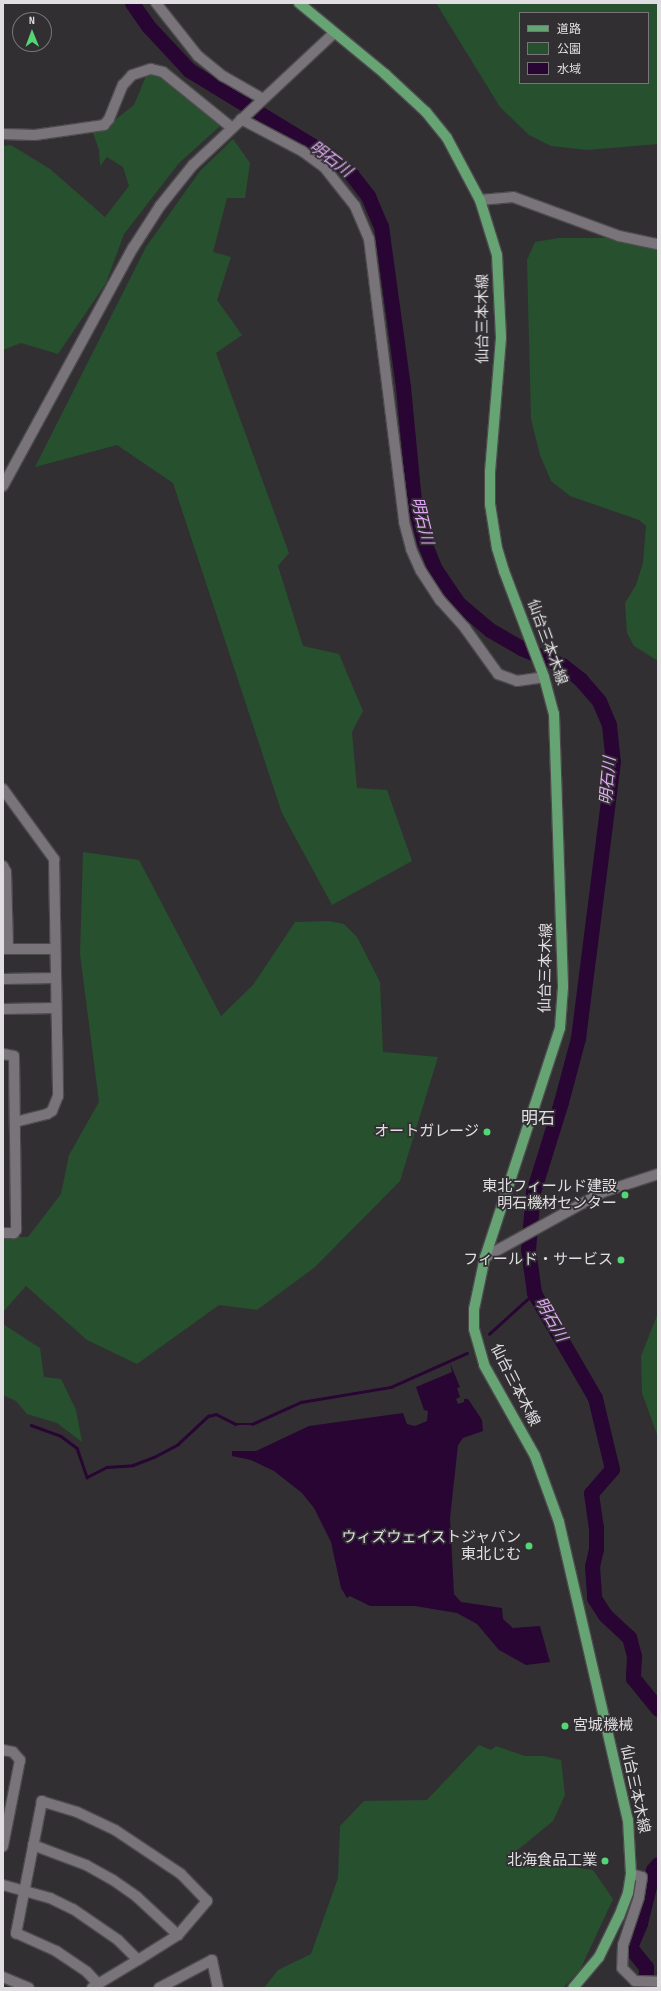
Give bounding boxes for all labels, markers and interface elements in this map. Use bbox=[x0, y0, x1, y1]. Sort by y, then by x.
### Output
north arrow bbox=[12, 12, 52, 52]
legend bbox=[519, 12, 649, 84]
text: N bbox=[29, 14, 35, 27]
text: 道路 bbox=[557, 22, 581, 37]
text: 公園 bbox=[557, 42, 581, 57]
text: 水域 bbox=[557, 62, 581, 77]
water label: 明石川 bbox=[305, 138, 355, 182]
street label: 仙台三本木線 bbox=[474, 274, 492, 364]
water label: 明石川 bbox=[406, 495, 436, 547]
street label: 仙台三本木線 bbox=[523, 597, 571, 687]
water label: 明石川 bbox=[597, 756, 621, 806]
street label: 仙台三本木線 bbox=[536, 923, 556, 1013]
district label: 明石 bbox=[521, 1110, 555, 1130]
place label: オートガレージ bbox=[374, 1123, 479, 1141]
marker: オートガレージ bbox=[482, 1127, 492, 1137]
place label: 東北フィールド建設 明石機材センター bbox=[482, 1177, 617, 1212]
marker: 東北フィールド建設 明石機材センター bbox=[620, 1190, 630, 1200]
place label: フィールド・サービス bbox=[463, 1251, 613, 1269]
marker: フィールド・サービス bbox=[616, 1255, 626, 1265]
water label: 明石川 bbox=[530, 1294, 570, 1346]
street label: 仙台三本木線 bbox=[487, 1341, 543, 1429]
place label: ウィズウェイストジャパン 東北じむ bbox=[341, 1528, 521, 1563]
marker: ウィズウェイストジャパン 東北じむ bbox=[524, 1541, 534, 1551]
place label: 宮城機械 bbox=[573, 1717, 633, 1735]
marker: 宮城機械 bbox=[560, 1721, 570, 1731]
street label: 仙台三本木線 bbox=[617, 1743, 653, 1835]
place label: 北海食品工業 bbox=[507, 1852, 597, 1870]
marker: 北海食品工業 bbox=[600, 1856, 610, 1866]

